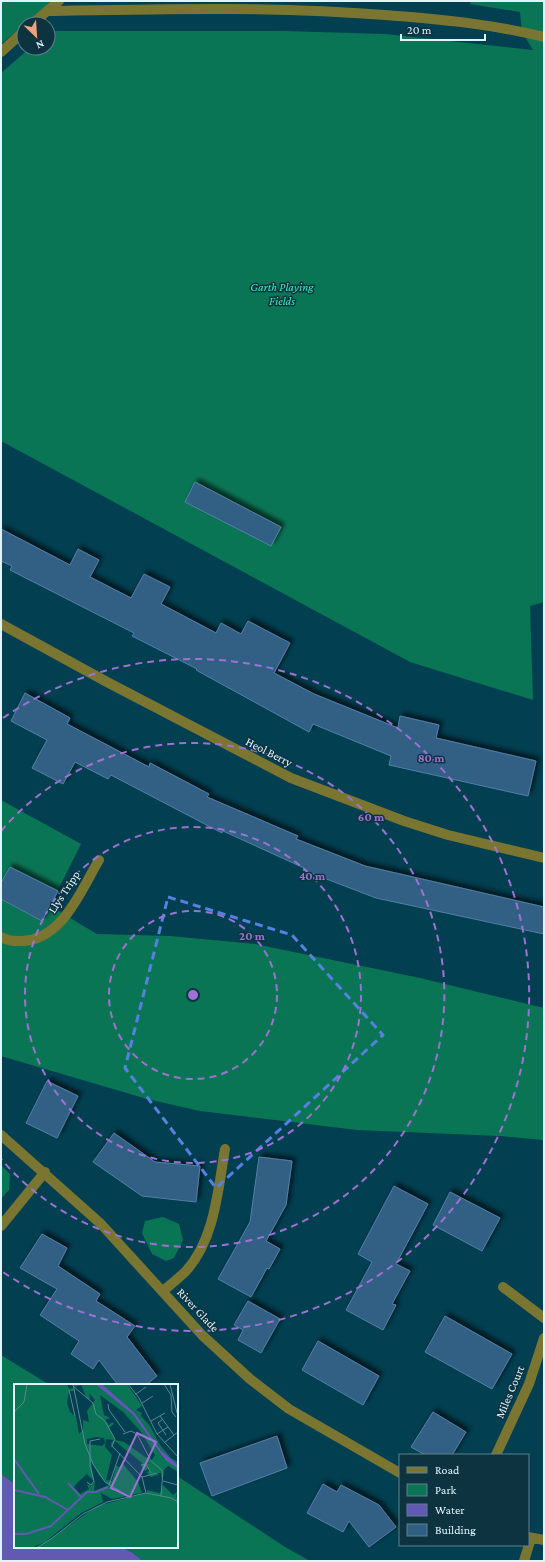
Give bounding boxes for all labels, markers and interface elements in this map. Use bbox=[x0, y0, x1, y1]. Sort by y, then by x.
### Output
north arrow bbox=[16, 16, 56, 56]
scale bar bbox=[401, 16, 485, 42]
text: 20 m bbox=[407, 23, 432, 37]
text: N bbox=[34, 38, 46, 52]
park label: Garth Playing Fields bbox=[250, 280, 314, 308]
street label: Heol Berry bbox=[243, 734, 295, 770]
text: 80 m bbox=[418, 751, 445, 765]
text: 60 m bbox=[358, 810, 385, 824]
street label: Llys Tripp bbox=[45, 868, 83, 916]
text: 40 m bbox=[299, 869, 326, 883]
text: 20 m bbox=[239, 929, 266, 943]
centre of rings bbox=[186, 988, 200, 1002]
street label: River Glade bbox=[174, 1285, 222, 1335]
street label: Miles Court bbox=[493, 1363, 528, 1421]
inset map bbox=[14, 1384, 178, 1548]
legend bbox=[399, 1454, 529, 1546]
text: Road bbox=[435, 1463, 460, 1477]
text: Park bbox=[435, 1483, 457, 1497]
text: Water bbox=[435, 1503, 465, 1517]
text: Building bbox=[435, 1523, 476, 1537]

